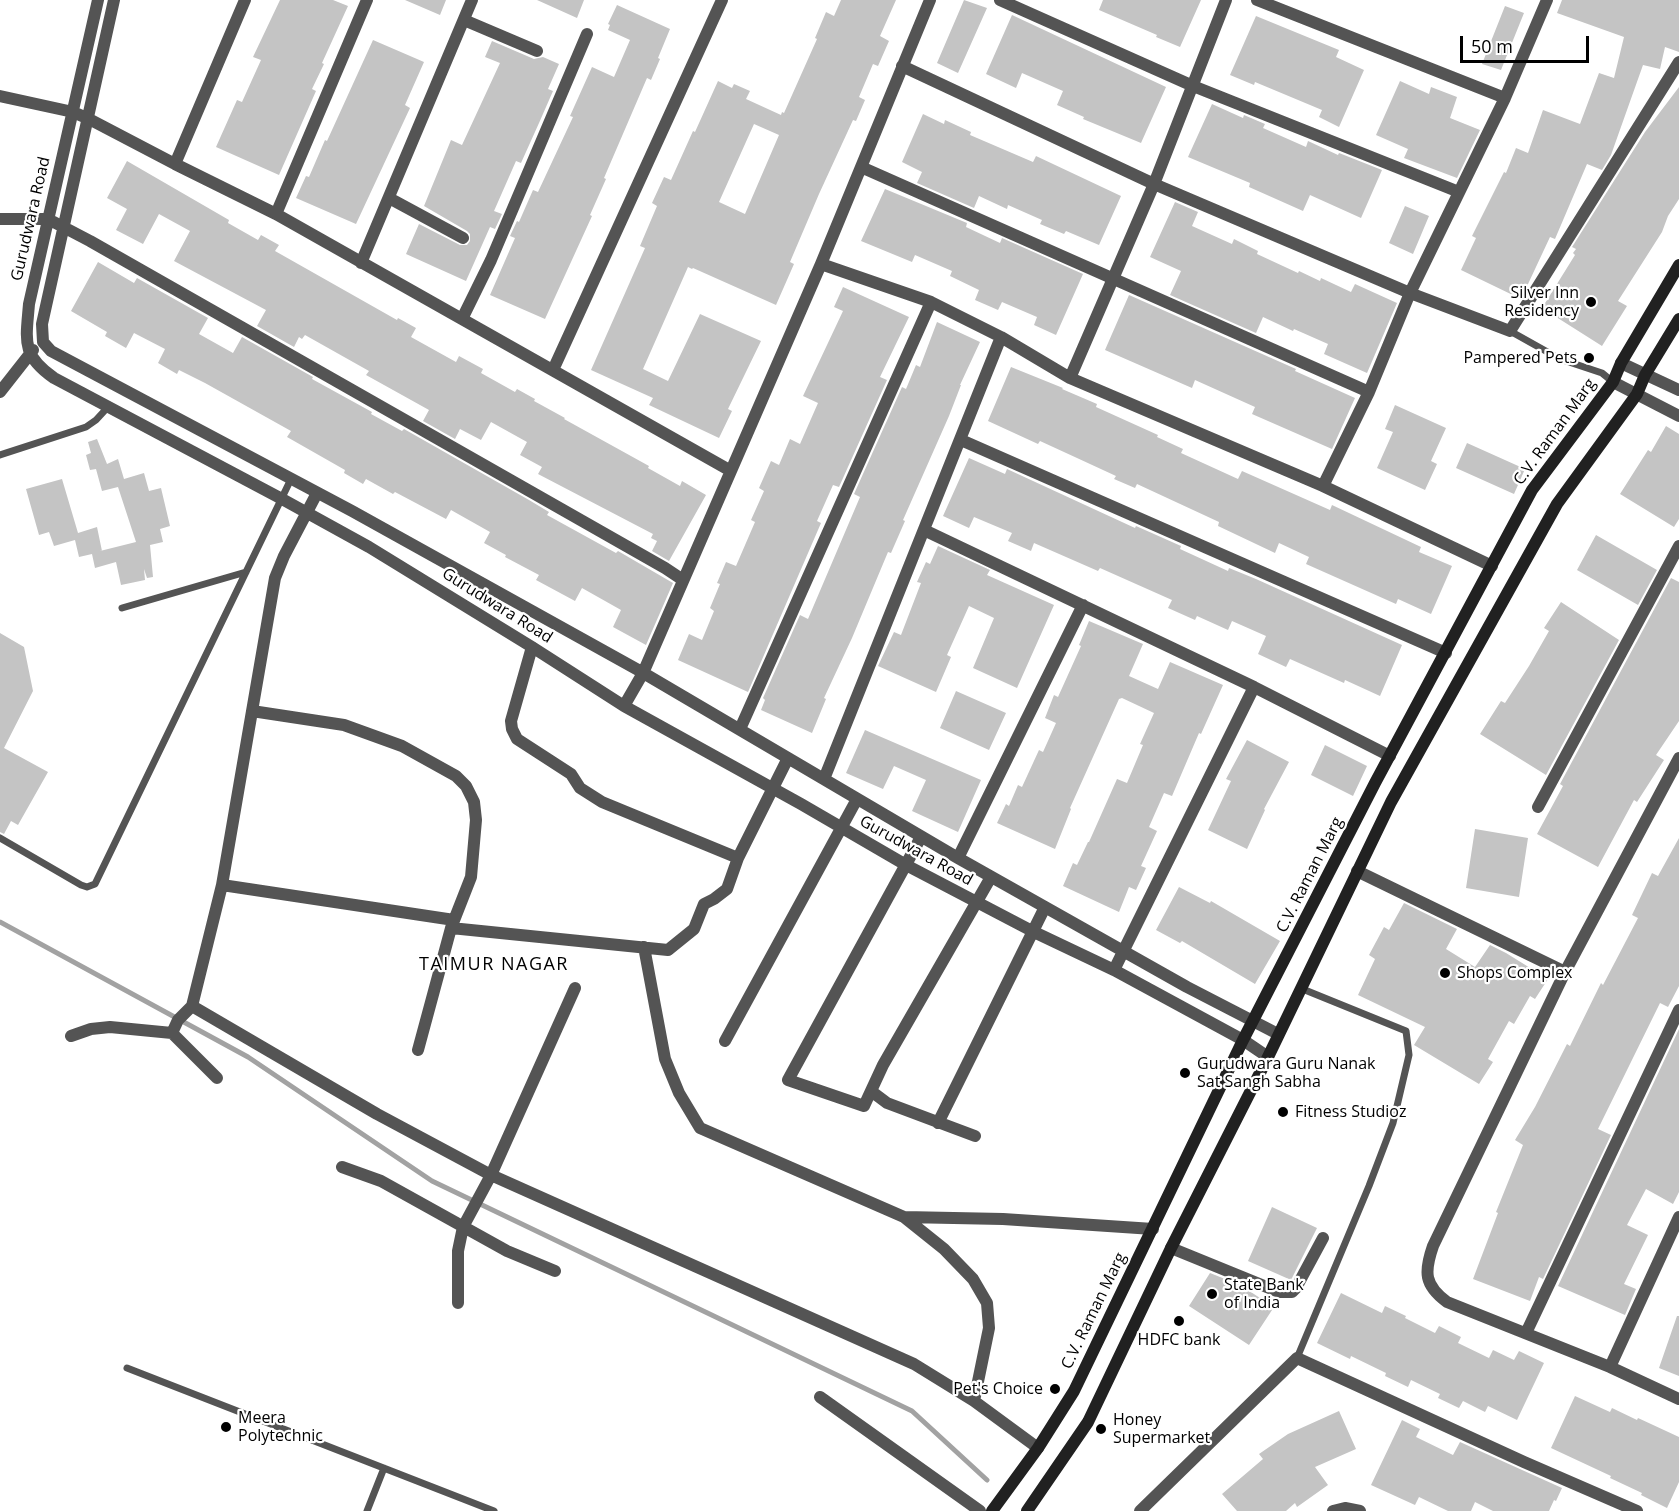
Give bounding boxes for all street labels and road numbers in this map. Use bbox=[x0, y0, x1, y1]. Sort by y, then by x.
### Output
street label: Gurudwara Road bbox=[7, 155, 55, 283]
street label: C.V. Raman Marg bbox=[1510, 375, 1600, 489]
street label: Gurudwara Road bbox=[438, 564, 556, 648]
street label: Gurudwara Road bbox=[856, 812, 976, 890]
street label: C.V. Raman Marg bbox=[1273, 814, 1347, 936]
street label: C.V. Raman Marg bbox=[1058, 1250, 1130, 1372]

